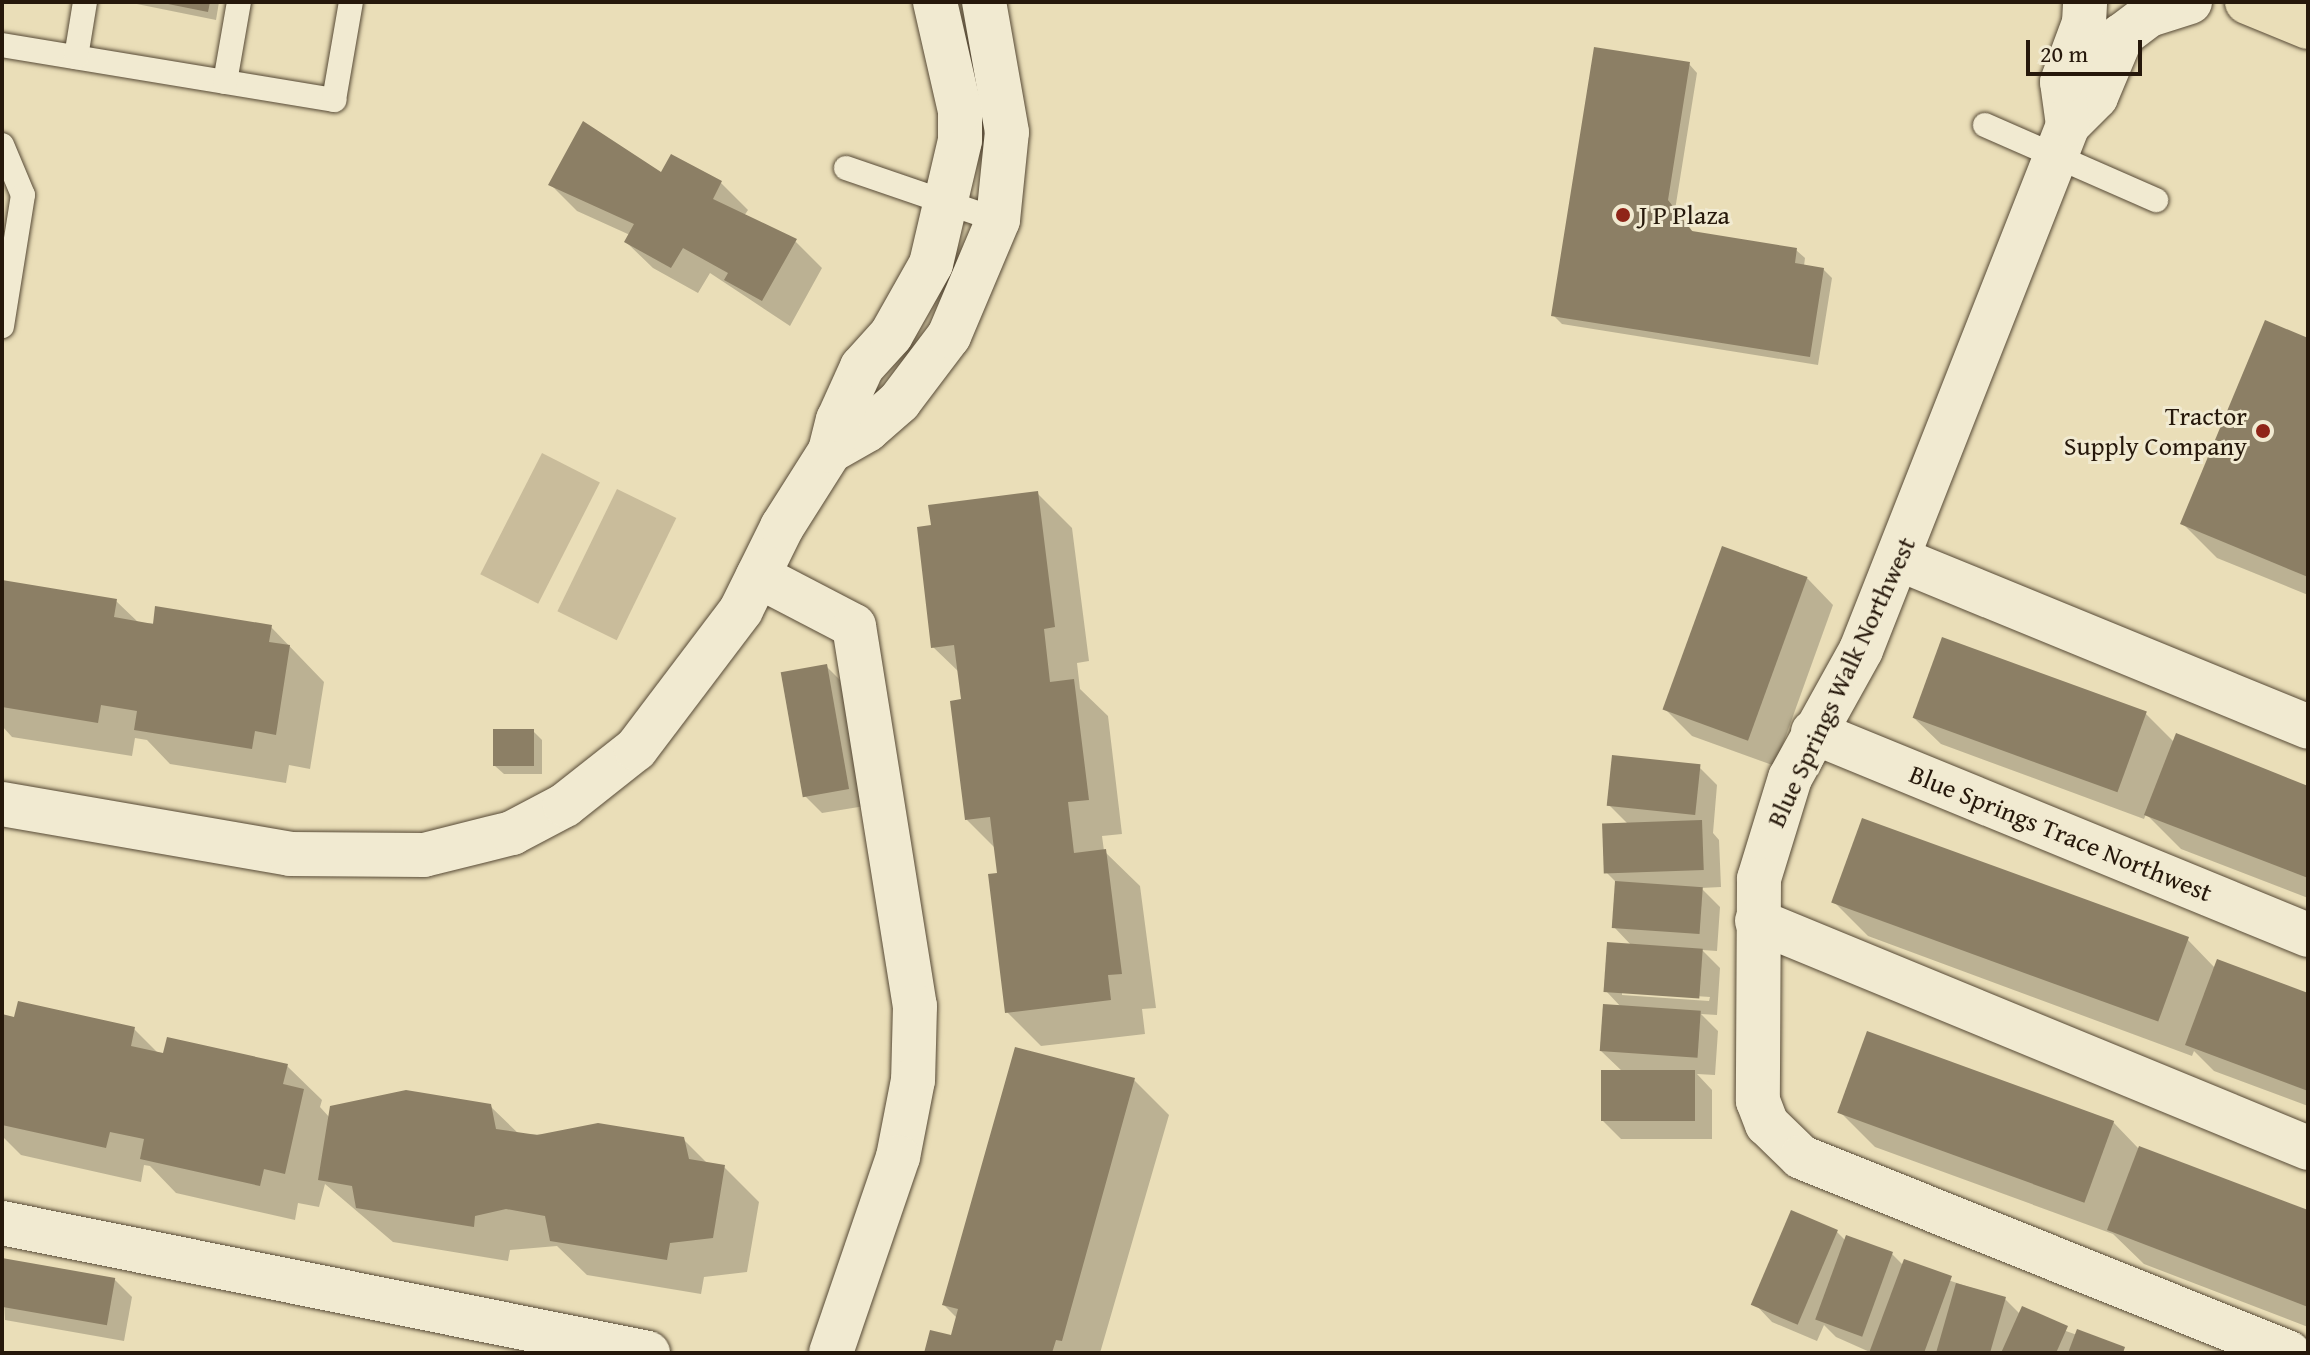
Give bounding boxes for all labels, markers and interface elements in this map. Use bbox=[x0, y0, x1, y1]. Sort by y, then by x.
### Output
scale bar bbox=[2030, 24, 2146, 74]
text: 20 m bbox=[2040, 36, 2088, 71]
place label: J P Plaza bbox=[1639, 199, 1730, 231]
marker: J P Plaza bbox=[1614, 206, 1632, 224]
place label: Tractor Supply Company bbox=[2064, 400, 2247, 462]
marker: Tractor Supply Company bbox=[2254, 422, 2272, 440]
street label: Blue Springs Walk Northwest bbox=[1760, 532, 1922, 832]
street label: Blue Springs Trace Northwest bbox=[1905, 758, 2217, 908]

